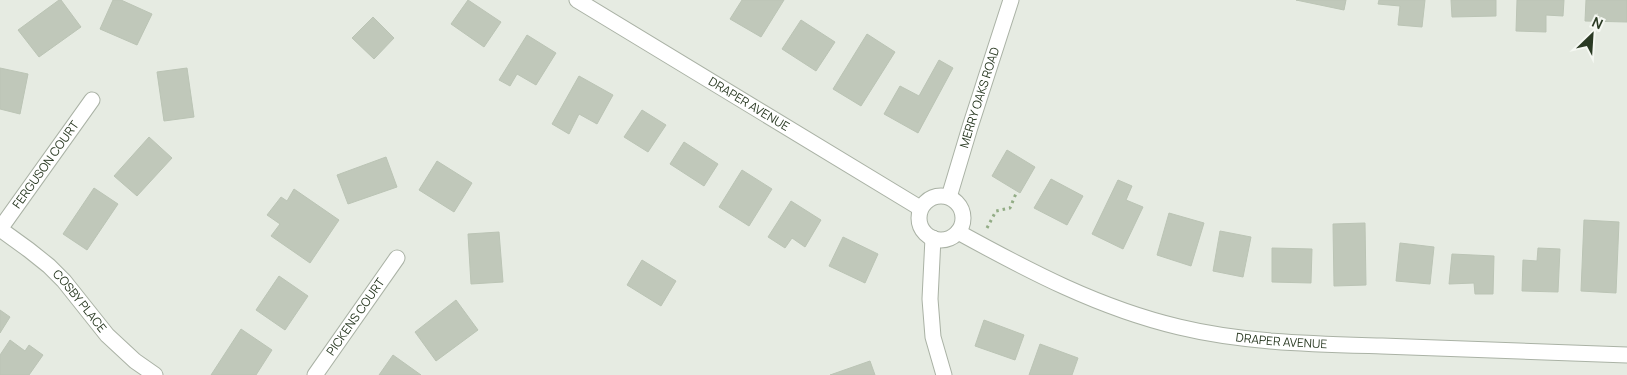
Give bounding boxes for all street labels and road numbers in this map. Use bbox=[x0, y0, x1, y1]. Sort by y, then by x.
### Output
street label: MERRY OAKS ROAD bbox=[955, 45, 1003, 150]
street label: DRAPER AVENUE bbox=[706, 73, 793, 135]
street label: FERGUSON COURT bbox=[8, 116, 83, 212]
street label: COSBY PLACE bbox=[49, 266, 111, 336]
street label: PICKENS COURT bbox=[322, 274, 389, 359]
street label: DRAPER AVENUE bbox=[1235, 328, 1328, 352]

